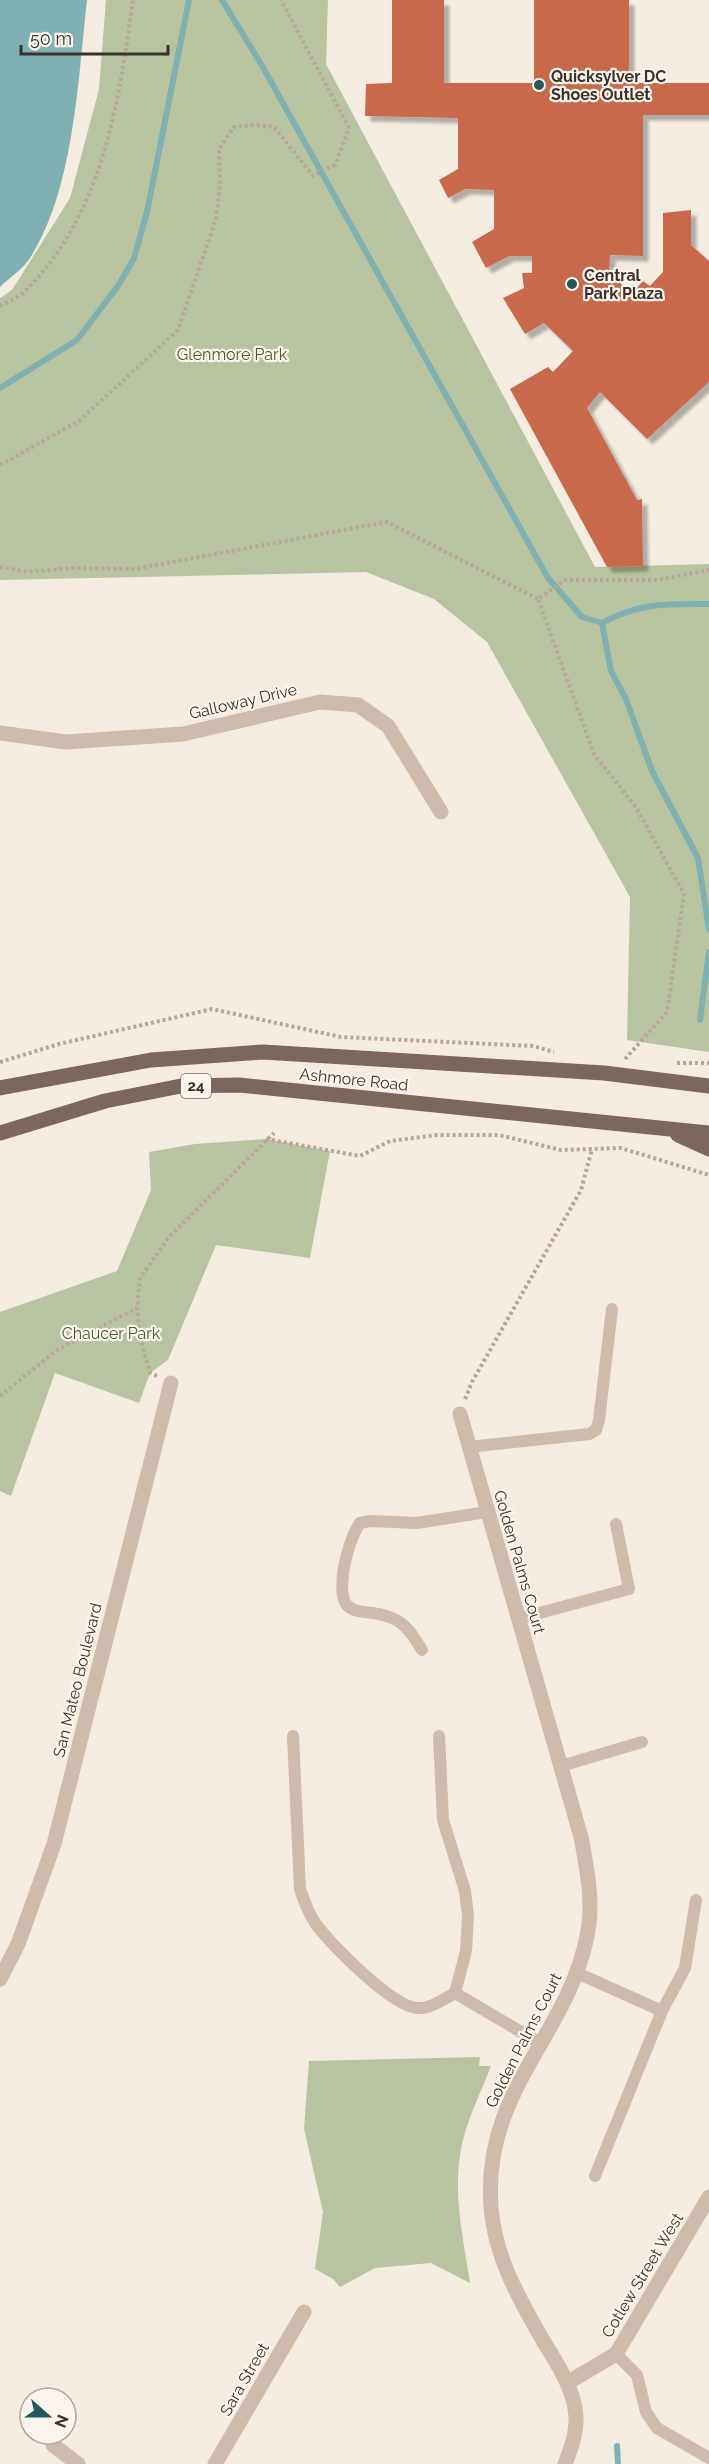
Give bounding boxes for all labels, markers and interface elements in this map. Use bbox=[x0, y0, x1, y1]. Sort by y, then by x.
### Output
scale bar bbox=[21, 18, 168, 56]
text: 50 m bbox=[30, 28, 72, 49]
place label: Quicksylver DC Shoes Outlet bbox=[551, 67, 666, 104]
marker: Quicksylver DC Shoes Outlet bbox=[532, 78, 546, 92]
place label: Central Park Plaza bbox=[584, 266, 663, 303]
marker: Central Park Plaza bbox=[565, 277, 579, 291]
park label: Glenmore Park bbox=[177, 345, 288, 364]
street label: Galloway Drive bbox=[187, 680, 299, 723]
street label: Ashmore Road bbox=[299, 1064, 409, 1095]
road number: 24 bbox=[181, 1074, 211, 1098]
park label: Chaucer Park bbox=[62, 1324, 161, 1343]
street label: Golden Palms Court bbox=[490, 1488, 549, 1637]
street label: San Mateo Boulevard bbox=[49, 1601, 106, 1759]
street label: Golden Palms Court bbox=[481, 1969, 566, 2111]
street label: Cotlew Street West bbox=[598, 2209, 687, 2341]
street label: Sara Street bbox=[216, 2339, 273, 2419]
north arrow bbox=[18, 2386, 78, 2446]
text: N bbox=[50, 2412, 73, 2430]

